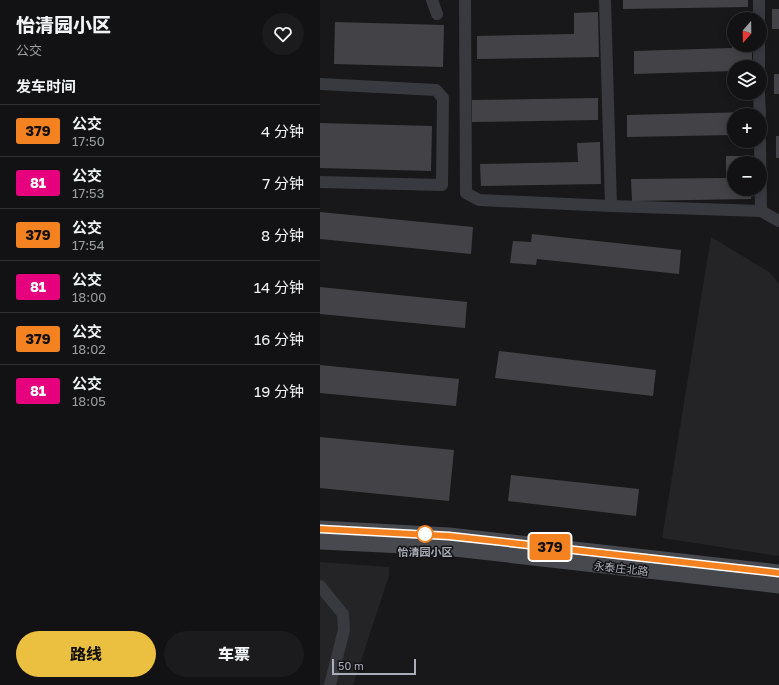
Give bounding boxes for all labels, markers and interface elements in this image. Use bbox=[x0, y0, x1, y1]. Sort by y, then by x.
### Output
north arrow bbox=[727, 12, 767, 52]
map controls bbox=[727, 12, 767, 196]
text: 怡清园小区 bbox=[16, 13, 111, 36]
button: heart bbox=[262, 13, 304, 55]
text: 公交 bbox=[16, 42, 42, 58]
button: layers bbox=[727, 60, 767, 100]
text: 发车时间 bbox=[16, 77, 76, 95]
button: + bbox=[727, 108, 767, 148]
text: 公交 bbox=[72, 114, 102, 132]
text: 379 bbox=[25, 122, 51, 139]
text: 4 分钟 bbox=[261, 122, 304, 140]
text: 17:50 bbox=[72, 133, 105, 149]
button: − bbox=[727, 156, 767, 196]
text: 公交 bbox=[72, 166, 102, 184]
text: 81 bbox=[30, 174, 46, 191]
text: 7 分钟 bbox=[262, 174, 304, 192]
text: 17:53 bbox=[72, 185, 104, 201]
text: 公交 bbox=[72, 218, 102, 236]
text: 379 bbox=[25, 226, 51, 243]
text: 8 分钟 bbox=[261, 226, 304, 244]
text: 17:54 bbox=[72, 237, 105, 253]
text: 公交 bbox=[72, 270, 102, 288]
text: 81 bbox=[30, 278, 46, 295]
text: 14 分钟 bbox=[254, 278, 304, 296]
text: 18:00 bbox=[72, 289, 106, 305]
text: 公交 bbox=[72, 322, 102, 340]
text: 379 bbox=[25, 330, 51, 347]
text: 16 分钟 bbox=[254, 330, 304, 348]
text: 18:02 bbox=[72, 341, 106, 357]
text: 公交 bbox=[72, 374, 102, 392]
text: 81 bbox=[30, 382, 46, 399]
text: 19 分钟 bbox=[254, 382, 304, 400]
text: 18:05 bbox=[72, 393, 106, 409]
marker: 怡清园小区 bbox=[416, 525, 434, 543]
line badge: 379 bbox=[527, 534, 573, 560]
text: 379 bbox=[537, 538, 563, 555]
place label: 怡清园小区 bbox=[398, 545, 453, 558]
street label: 永泰庄北路 bbox=[593, 559, 649, 577]
button: 路线 bbox=[16, 631, 156, 677]
button: 车票 bbox=[164, 631, 304, 677]
scale bar bbox=[332, 657, 416, 676]
text: 50 m bbox=[338, 659, 364, 672]

